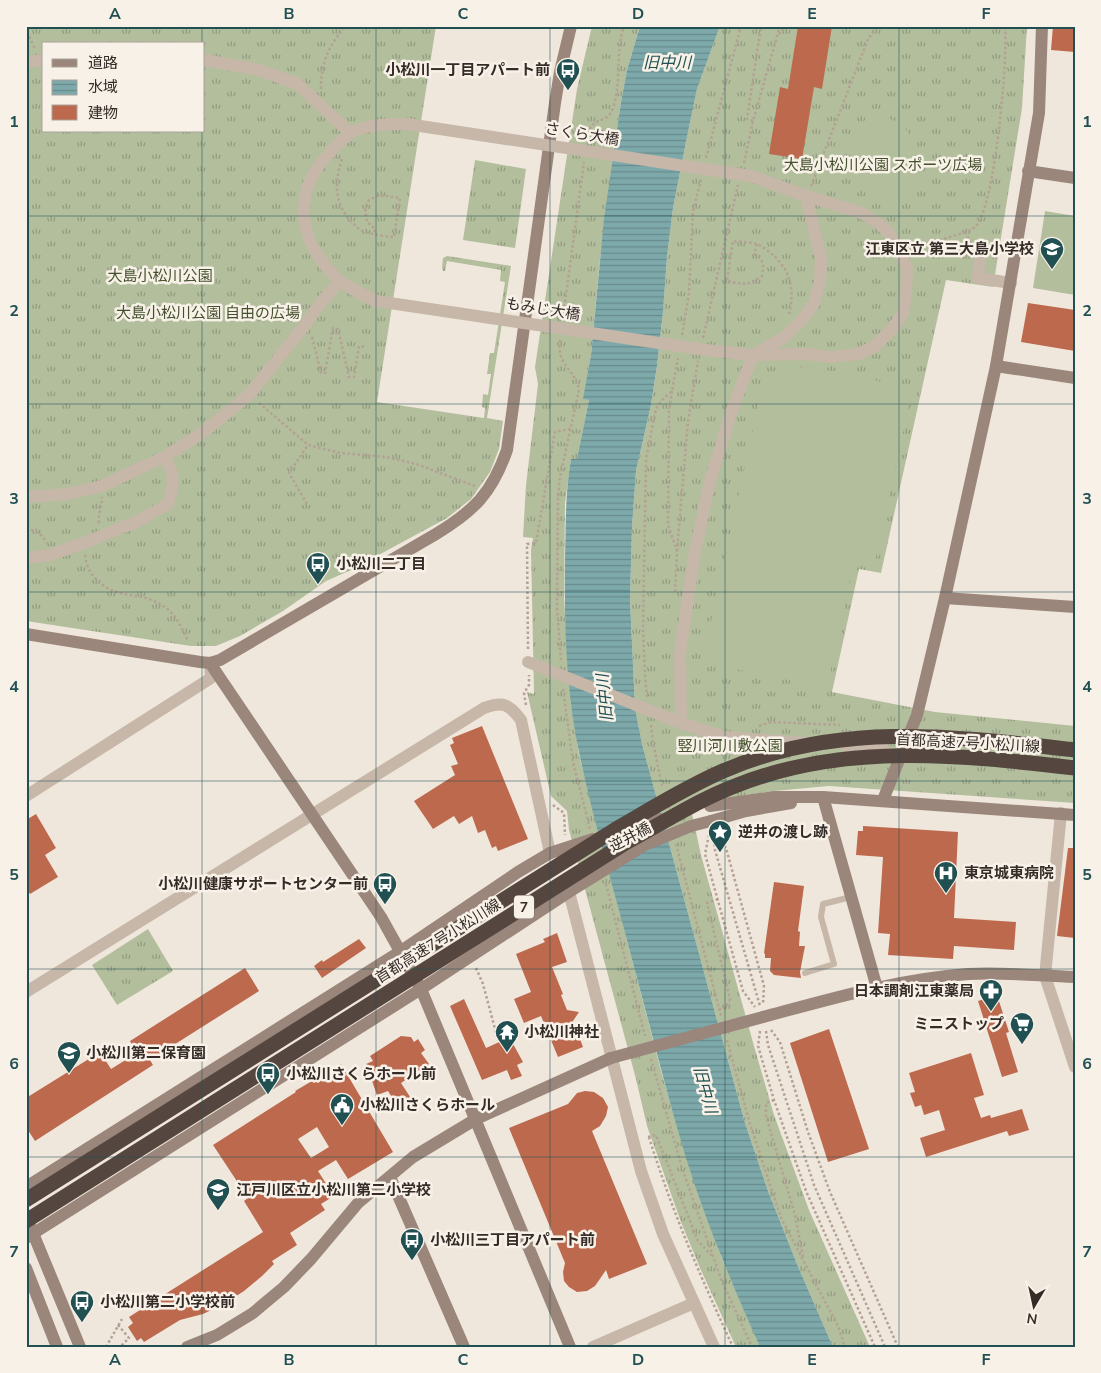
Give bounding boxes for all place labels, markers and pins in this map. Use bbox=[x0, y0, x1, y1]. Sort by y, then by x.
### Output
bus stop icon: 小松川一丁目アパート前 bbox=[555, 57, 581, 91]
place label: 小松川一丁目アパート前 bbox=[385, 60, 550, 80]
school or university icon: 江東区立 第三大島小学校 bbox=[1039, 236, 1065, 270]
place label: 江東区立 第三大島小学校 bbox=[865, 239, 1034, 259]
bus stop icon: 小松川二丁目 bbox=[305, 551, 331, 585]
place label: 小松川二丁目 bbox=[336, 554, 426, 574]
place icon: 逆井の渡し跡 bbox=[707, 819, 733, 853]
place label: 逆井の渡し跡 bbox=[738, 822, 828, 842]
hospital icon: 東京城東病院 bbox=[933, 860, 959, 894]
place label: 東京城東病院 bbox=[964, 863, 1054, 883]
bus stop icon: 小松川健康サポートセンター前 bbox=[372, 871, 398, 905]
place label: 小松川健康サポートセンター前 bbox=[158, 874, 368, 894]
pharmacy icon: 日本調剤江東薬局 bbox=[978, 978, 1004, 1012]
place label: 日本調剤江東薬局 bbox=[854, 981, 974, 1001]
supermarket icon: ミニストップ bbox=[1009, 1011, 1035, 1045]
place label: ミニストップ bbox=[914, 1014, 1004, 1034]
temple icon: 小松川神社 bbox=[494, 1019, 520, 1053]
place label: 小松川神社 bbox=[524, 1022, 599, 1042]
school or university icon: 小松川第二保育園 bbox=[56, 1040, 82, 1074]
place label: 小松川第二保育園 bbox=[86, 1043, 206, 1063]
bus stop icon: 小松川さくらホール前 bbox=[255, 1061, 281, 1095]
place label: 小松川さくらホール前 bbox=[286, 1064, 436, 1084]
public building icon: 小松川さくらホール bbox=[329, 1092, 355, 1126]
place label: 小松川さくらホール bbox=[360, 1095, 495, 1115]
school or university icon: 江戸川区立小松川第二小学校 bbox=[205, 1177, 231, 1211]
place label: 江戸川区立小松川第二小学校 bbox=[236, 1180, 431, 1200]
bus stop icon: 小松川三丁目アパート前 bbox=[399, 1227, 425, 1261]
place label: 小松川三丁目アパート前 bbox=[430, 1230, 595, 1250]
bus stop icon: 小松川第二小学校前 bbox=[69, 1289, 95, 1323]
place label: 小松川第二小学校前 bbox=[100, 1292, 235, 1312]

